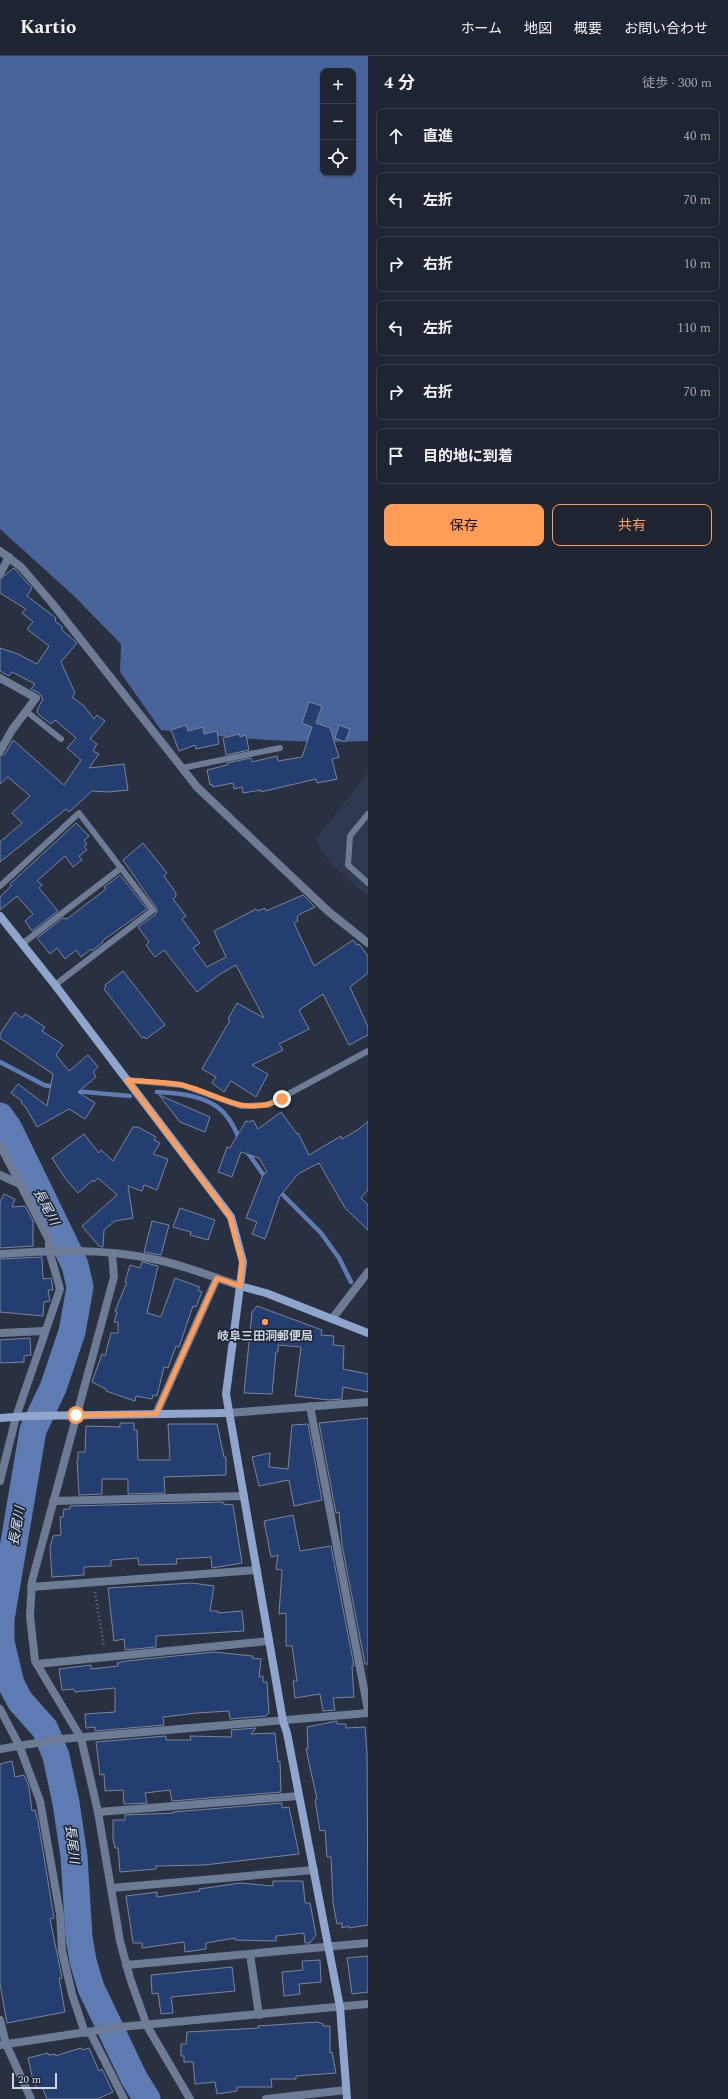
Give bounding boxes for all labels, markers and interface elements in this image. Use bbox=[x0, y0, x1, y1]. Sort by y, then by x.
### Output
text: Kartio bbox=[20, 13, 76, 42]
text: ホーム bbox=[460, 18, 502, 39]
text: 地図 bbox=[524, 18, 552, 39]
text: 概要 bbox=[574, 18, 602, 39]
text: お問い合わせ bbox=[624, 18, 708, 39]
map controls bbox=[320, 68, 356, 176]
button: + bbox=[320, 68, 356, 104]
text: 4 分 bbox=[384, 70, 415, 96]
text: 徒歩 · 300 m bbox=[642, 73, 712, 93]
button: − bbox=[320, 104, 356, 140]
icon: ahead bbox=[385, 125, 407, 147]
text: 直進 bbox=[423, 125, 453, 148]
text: 40 m bbox=[684, 126, 711, 146]
button: locate bbox=[320, 140, 356, 176]
icon: left bbox=[385, 189, 407, 211]
text: 左折 bbox=[423, 189, 453, 212]
text: 70 m bbox=[684, 190, 711, 210]
icon: right bbox=[385, 253, 407, 275]
text: 右折 bbox=[423, 253, 453, 276]
text: 10 m bbox=[684, 254, 711, 274]
icon: left bbox=[385, 317, 407, 339]
text: 左折 bbox=[423, 317, 453, 340]
text: 110 m bbox=[677, 318, 711, 338]
icon: right bbox=[385, 381, 407, 403]
text: 右折 bbox=[423, 381, 453, 404]
text: 70 m bbox=[684, 382, 711, 402]
icon: arrive bbox=[385, 445, 407, 467]
text: 目的地に到着 bbox=[423, 445, 513, 468]
button: 保存 bbox=[384, 504, 544, 546]
button: 共有 bbox=[552, 504, 712, 546]
route end bbox=[273, 1090, 291, 1108]
water label: 長尾川 bbox=[28, 1185, 65, 1231]
marker: 岐阜三田洞郵便局 bbox=[260, 1317, 270, 1327]
place label: 岐阜三田洞郵便局 bbox=[217, 1327, 313, 1346]
route start bbox=[67, 1406, 85, 1424]
water label: 長尾川 bbox=[4, 1503, 31, 1547]
water label: 長尾川 bbox=[60, 1823, 85, 1867]
scale bar bbox=[12, 2071, 57, 2090]
text: 20 m bbox=[18, 2071, 41, 2088]

